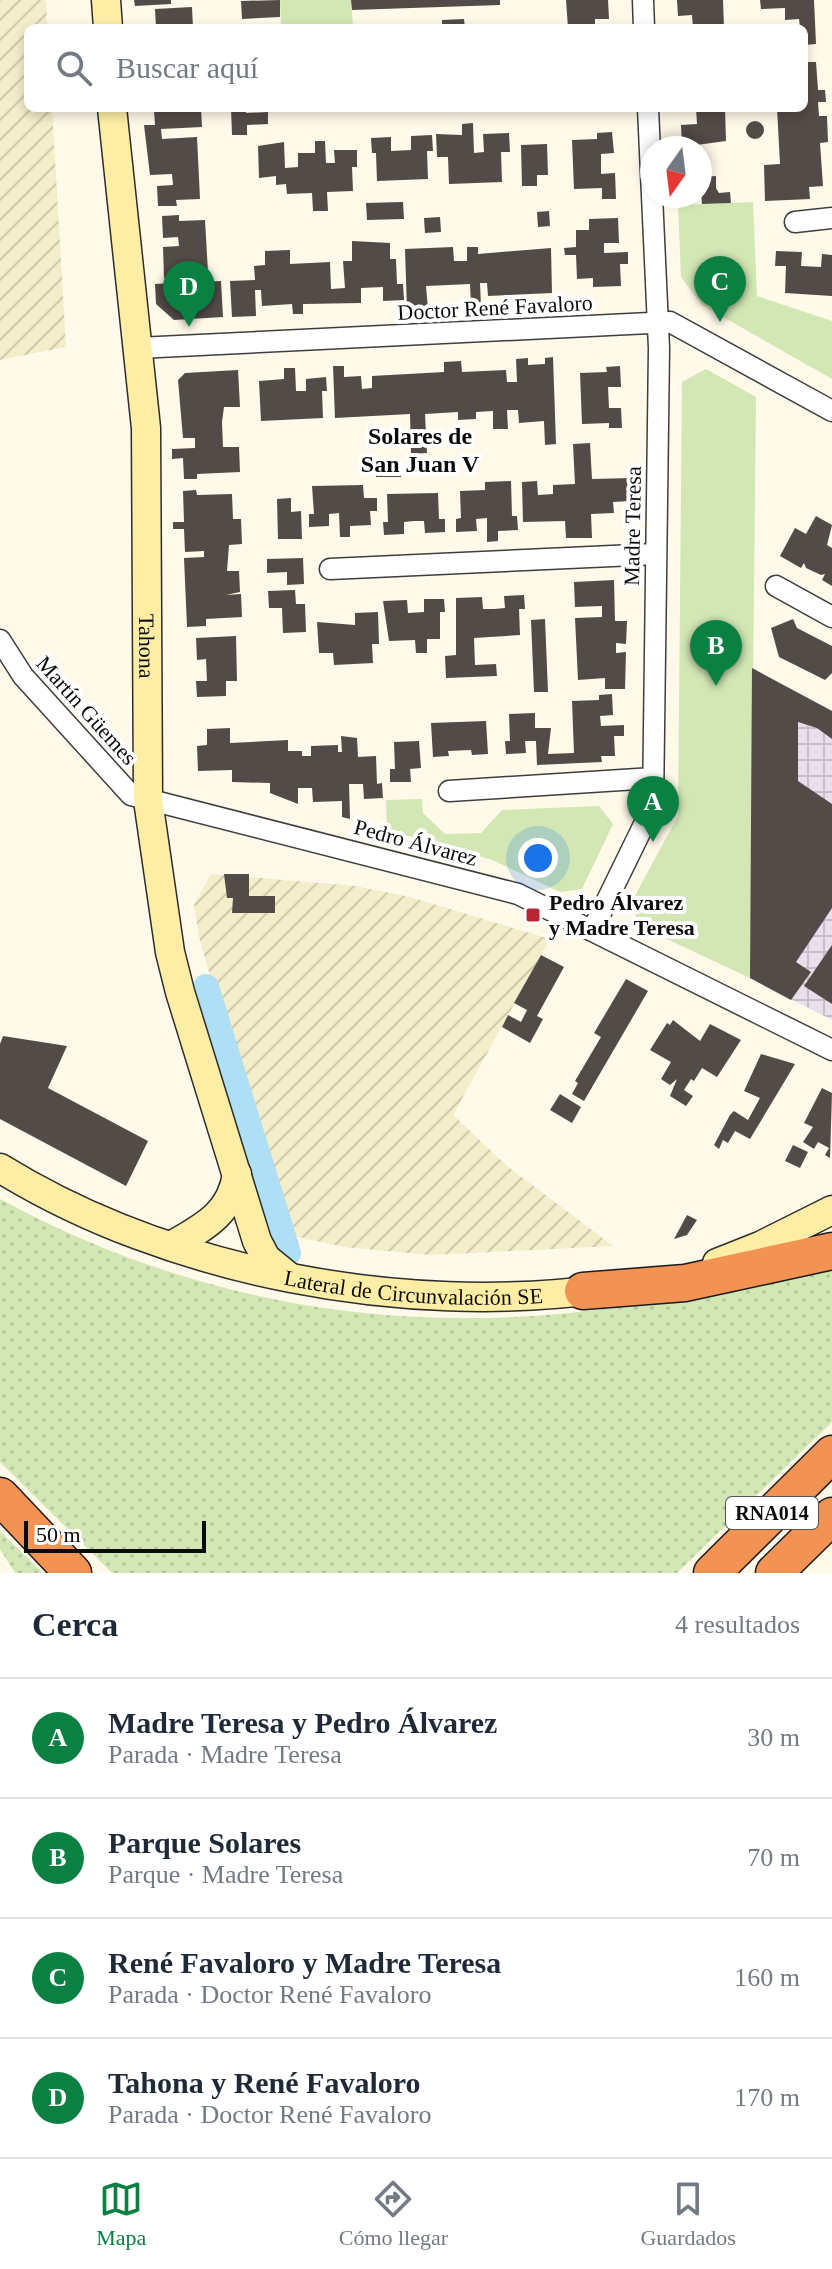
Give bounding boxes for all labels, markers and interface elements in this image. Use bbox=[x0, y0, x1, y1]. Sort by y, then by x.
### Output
search box bbox=[24, 24, 808, 112]
icon: search bbox=[52, 46, 96, 90]
text: Buscar aquí bbox=[116, 51, 258, 84]
north arrow bbox=[640, 136, 712, 208]
pin: C bbox=[694, 256, 746, 322]
pin: D bbox=[163, 261, 215, 327]
street label: Doctor René Favaloro bbox=[397, 290, 593, 325]
district label: Solares de San Juan V bbox=[361, 423, 480, 477]
street label: Madre Teresa bbox=[619, 466, 646, 586]
street label: Tahona bbox=[134, 614, 159, 679]
pin: B bbox=[690, 620, 742, 686]
street label: Martín Güemes bbox=[31, 651, 142, 770]
pin: A bbox=[627, 776, 679, 842]
street label: Pedro Álvarez bbox=[352, 814, 480, 871]
your location bbox=[518, 838, 558, 878]
place label: Pedro Álvarez y Madre Teresa bbox=[549, 890, 695, 940]
marker: Pedro Álvarez y Madre Teresa bbox=[524, 906, 542, 924]
street label: Lateral de Circunvalación SE bbox=[282, 1265, 544, 1310]
road number: RNA014 bbox=[726, 1497, 818, 1529]
scale bar bbox=[24, 1517, 206, 1553]
text: 50 m bbox=[36, 1522, 81, 1547]
text: Cerca bbox=[32, 1606, 118, 1643]
text: 4 resultados bbox=[675, 1610, 800, 1639]
text: Madre Teresa y Pedro Álvarez bbox=[108, 1706, 497, 1739]
text: A bbox=[49, 1723, 67, 1752]
text: 30 m bbox=[747, 1723, 800, 1752]
text: Parada · Madre Teresa bbox=[108, 1740, 342, 1769]
text: Parque Solares bbox=[108, 1826, 301, 1859]
text: B bbox=[49, 1843, 67, 1872]
text: 70 m bbox=[747, 1843, 800, 1872]
text: Parque · Madre Teresa bbox=[108, 1860, 343, 1889]
text: René Favaloro y Madre Teresa bbox=[108, 1946, 501, 1979]
text: C bbox=[49, 1963, 67, 1992]
text: 160 m bbox=[734, 1963, 800, 1992]
text: Parada · Doctor René Favaloro bbox=[108, 1980, 431, 2009]
text: Tahona y René Favaloro bbox=[108, 2066, 421, 2099]
text: D bbox=[49, 2083, 67, 2112]
text: 170 m bbox=[734, 2083, 800, 2112]
text: Parada · Doctor René Favaloro bbox=[108, 2100, 431, 2129]
tab: Mapa bbox=[96, 2177, 146, 2251]
tab: Cómo llegar bbox=[339, 2177, 448, 2251]
tab: Guardados bbox=[640, 2177, 736, 2251]

